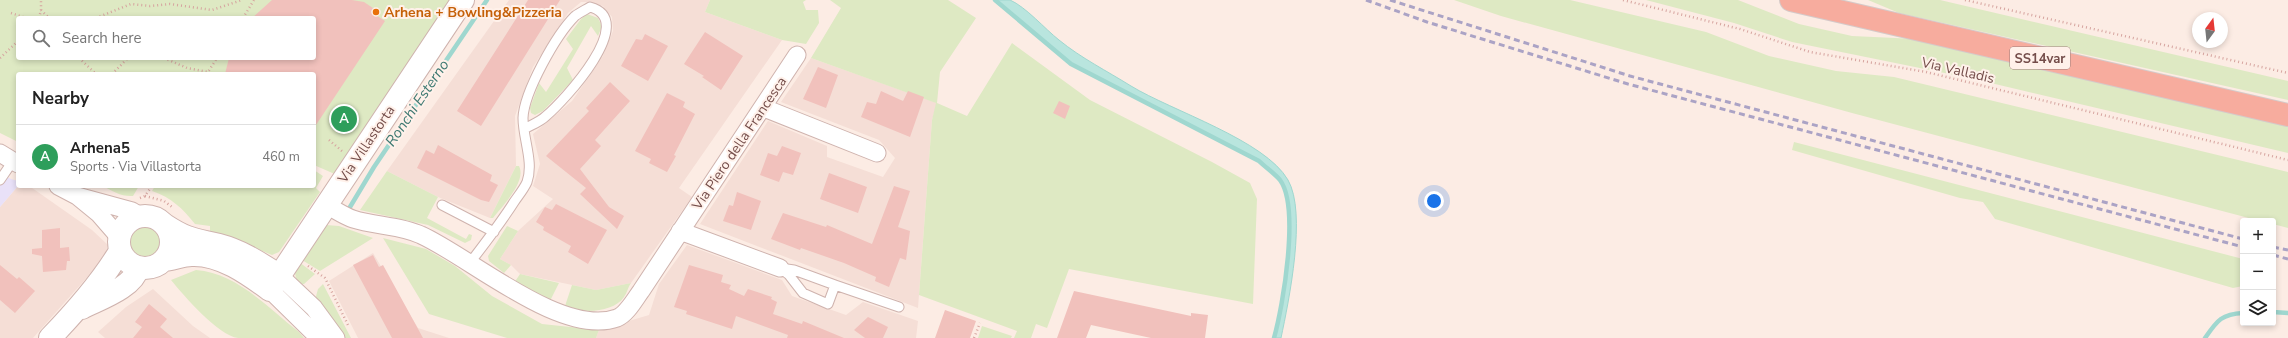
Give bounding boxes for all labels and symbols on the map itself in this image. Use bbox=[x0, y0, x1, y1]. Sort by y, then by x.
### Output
place label: Arhena + Bowling&Pizzeria bbox=[384, 3, 562, 22]
marker: Arhena + Bowling&Pizzeria bbox=[371, 7, 381, 17]
north arrow bbox=[2192, 12, 2228, 48]
road number: SS14var bbox=[2010, 47, 2070, 69]
street label: Via Valladis bbox=[1919, 53, 1996, 88]
water label: Ronchi Esterno bbox=[381, 56, 453, 150]
street label: Via Piero della Francesca bbox=[687, 73, 791, 214]
street label: Via Villastorta bbox=[333, 102, 399, 188]
pin: A bbox=[331, 104, 357, 134]
your location bbox=[1424, 191, 1444, 211]

